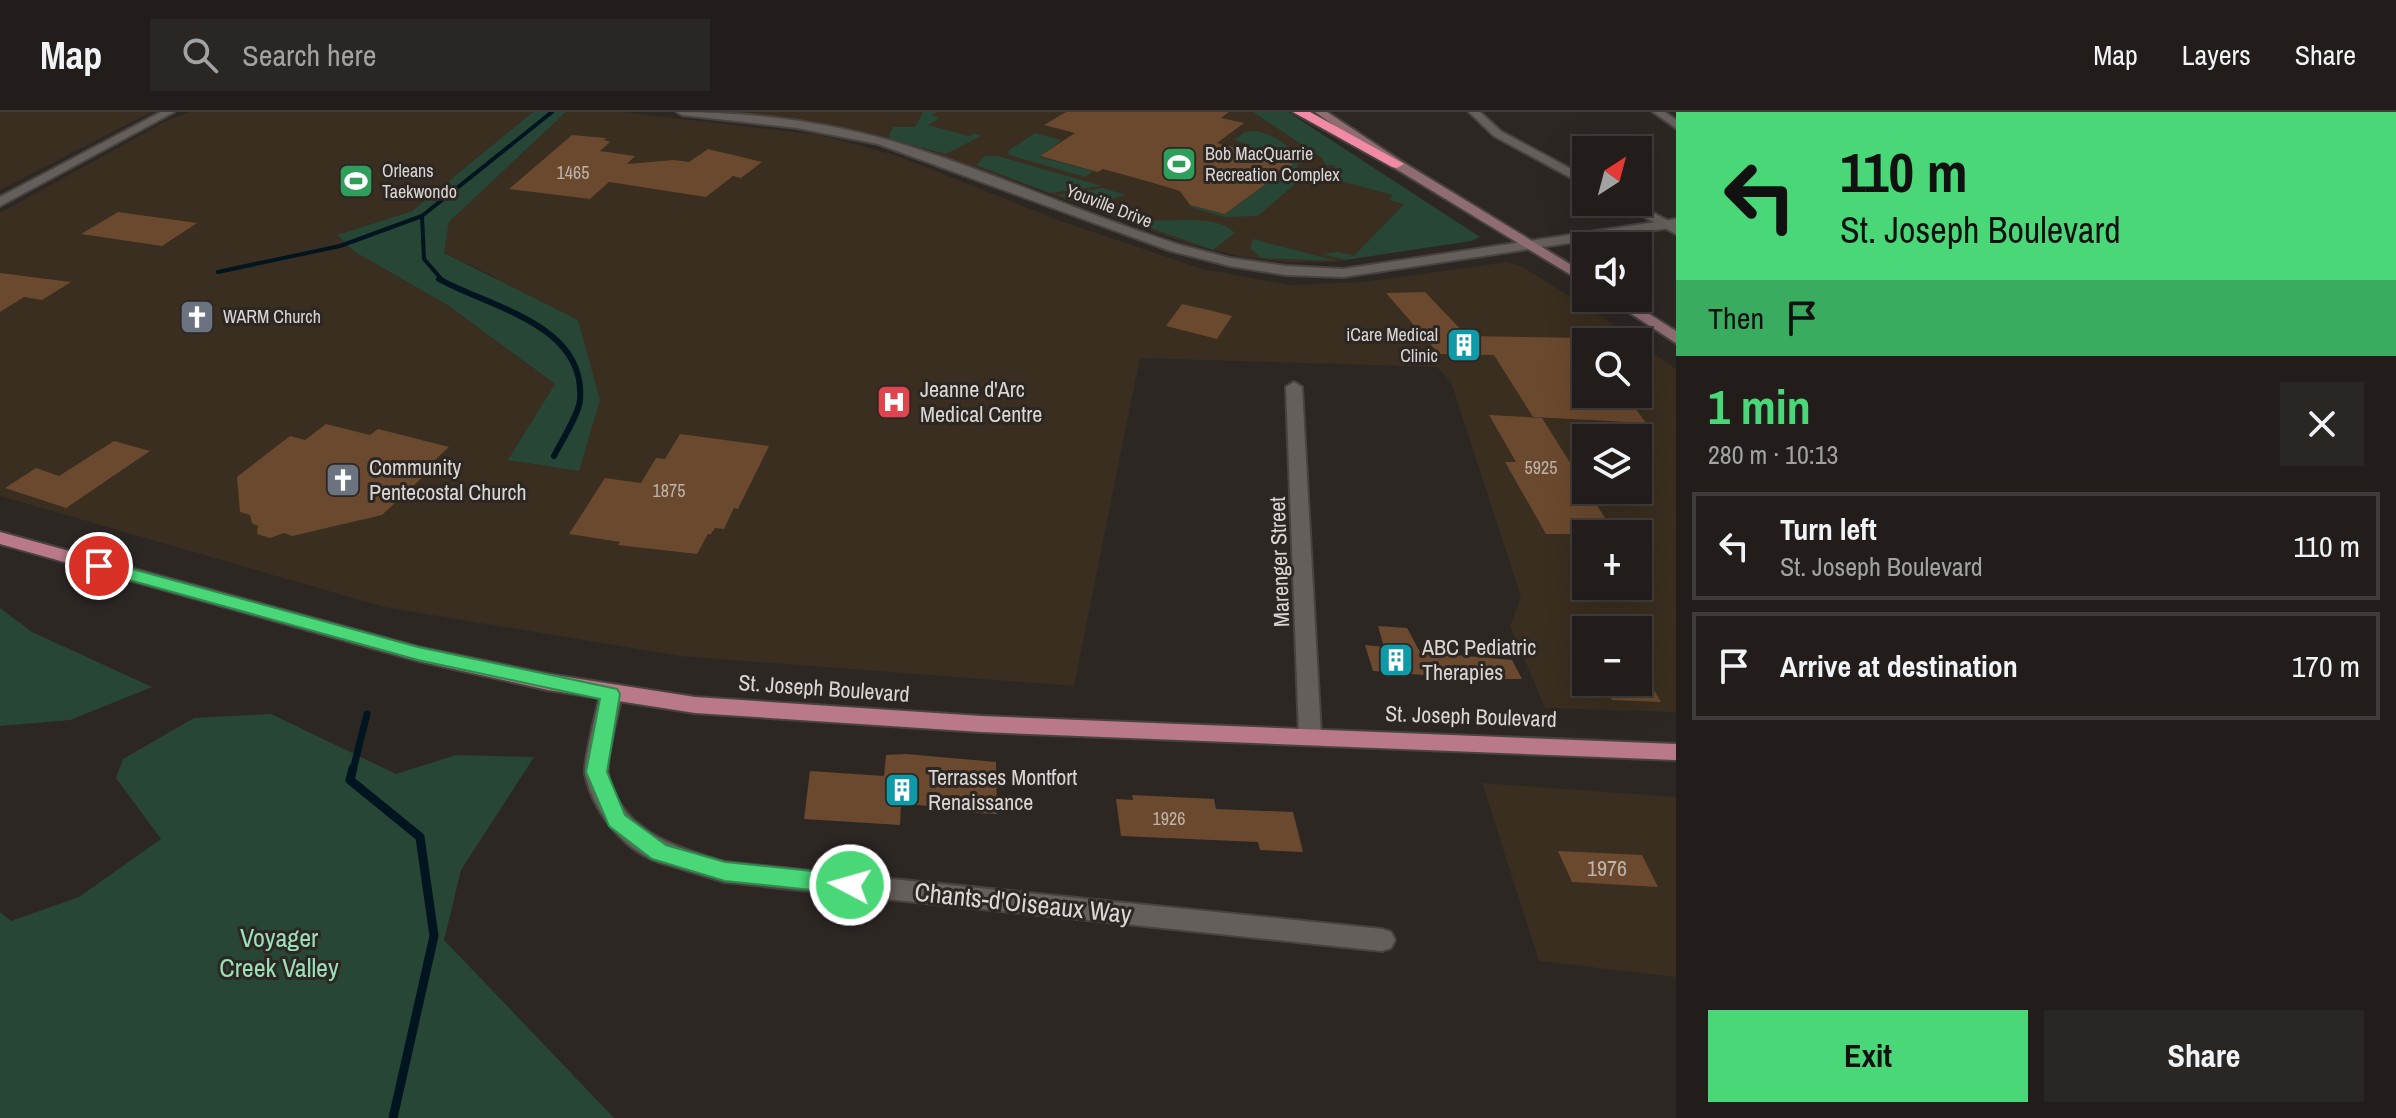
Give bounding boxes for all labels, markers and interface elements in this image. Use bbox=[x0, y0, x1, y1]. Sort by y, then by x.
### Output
search box bbox=[150, 19, 710, 91]
text: Map bbox=[40, 30, 102, 81]
icon: search bbox=[178, 33, 222, 77]
text: Search here bbox=[242, 35, 376, 75]
text: Map bbox=[2093, 36, 2138, 74]
text: Layers bbox=[2182, 36, 2251, 74]
text: Share bbox=[2295, 36, 2356, 74]
text: 110 m bbox=[1840, 134, 1968, 209]
north arrow bbox=[1572, 136, 1652, 216]
map controls bbox=[1572, 136, 1652, 696]
place label: Bob MacQuarrie Recreation Complex bbox=[1205, 141, 1340, 187]
icon: left bbox=[1708, 144, 1812, 248]
sports icon: Bob MacQuarrie Recreation Complex bbox=[1160, 145, 1198, 183]
place label: Orleans Taekwondo bbox=[382, 158, 457, 204]
house number: 1465 bbox=[557, 160, 589, 185]
sports icon: Orleans Taekwondo bbox=[337, 162, 375, 200]
street label: Youville Drive bbox=[1062, 178, 1156, 233]
text: St. Joseph Boulevard bbox=[1840, 206, 2121, 254]
button: sound bbox=[1572, 232, 1652, 312]
icon: arrive bbox=[1780, 296, 1824, 340]
church icon: WARM Church bbox=[178, 298, 216, 336]
text: Then bbox=[1708, 298, 1764, 338]
place label: WARM Church bbox=[223, 304, 321, 329]
place label: iCare Medical Clinic bbox=[1346, 322, 1438, 368]
building icon: iCare Medical Clinic bbox=[1445, 326, 1483, 364]
button: search bbox=[1572, 328, 1652, 408]
place label: Jeanne d'Arc Medical Centre bbox=[920, 374, 1042, 429]
text: 1 min bbox=[1708, 374, 1811, 439]
button: close bbox=[2280, 382, 2364, 466]
hospital icon: Jeanne d'Arc Medical Centre bbox=[875, 383, 913, 421]
button: layers bbox=[1572, 424, 1652, 504]
text: 280 m · 10:13 bbox=[1708, 437, 1838, 472]
place label: Community Pentecostal Church bbox=[369, 452, 526, 507]
house number: 5925 bbox=[1525, 455, 1557, 480]
church icon: Community Pentecostal Church bbox=[324, 461, 362, 499]
house number: 1875 bbox=[653, 478, 685, 503]
street label: Marenger Street bbox=[1262, 496, 1296, 628]
text: Turn left bbox=[1780, 509, 1877, 549]
button: + bbox=[1572, 520, 1652, 600]
icon: left bbox=[1712, 524, 1756, 568]
text: 110 m bbox=[2293, 526, 2360, 566]
pin bbox=[65, 532, 133, 600]
icon: arrive bbox=[77, 544, 121, 588]
text: St. Joseph Boulevard bbox=[1780, 549, 1983, 584]
button: − bbox=[1572, 616, 1652, 696]
place label: ABC Pediatric Therapies bbox=[1421, 632, 1536, 687]
building icon: ABC Pediatric Therapies bbox=[1377, 641, 1415, 679]
icon: arrive bbox=[1712, 644, 1756, 688]
text: Arrive at destination bbox=[1780, 646, 2018, 686]
text: 170 m bbox=[2292, 646, 2360, 686]
street label: St. Joseph Boulevard bbox=[737, 667, 911, 709]
street label: St. Joseph Boulevard bbox=[1385, 698, 1557, 734]
place label: Terrasses Montfort Renaissance bbox=[928, 762, 1077, 817]
building icon: Terrasses Montfort Renaissance bbox=[883, 771, 921, 809]
house number: 1926 bbox=[1153, 806, 1185, 831]
position arrow bbox=[808, 843, 892, 927]
house number: 1976 bbox=[1587, 853, 1627, 883]
street label: Chants-d'Oiseaux Way bbox=[913, 874, 1134, 931]
park label: Voyager Creek Valley bbox=[219, 920, 339, 985]
button: Exit bbox=[1708, 1010, 2028, 1102]
button: Share bbox=[2044, 1010, 2364, 1102]

